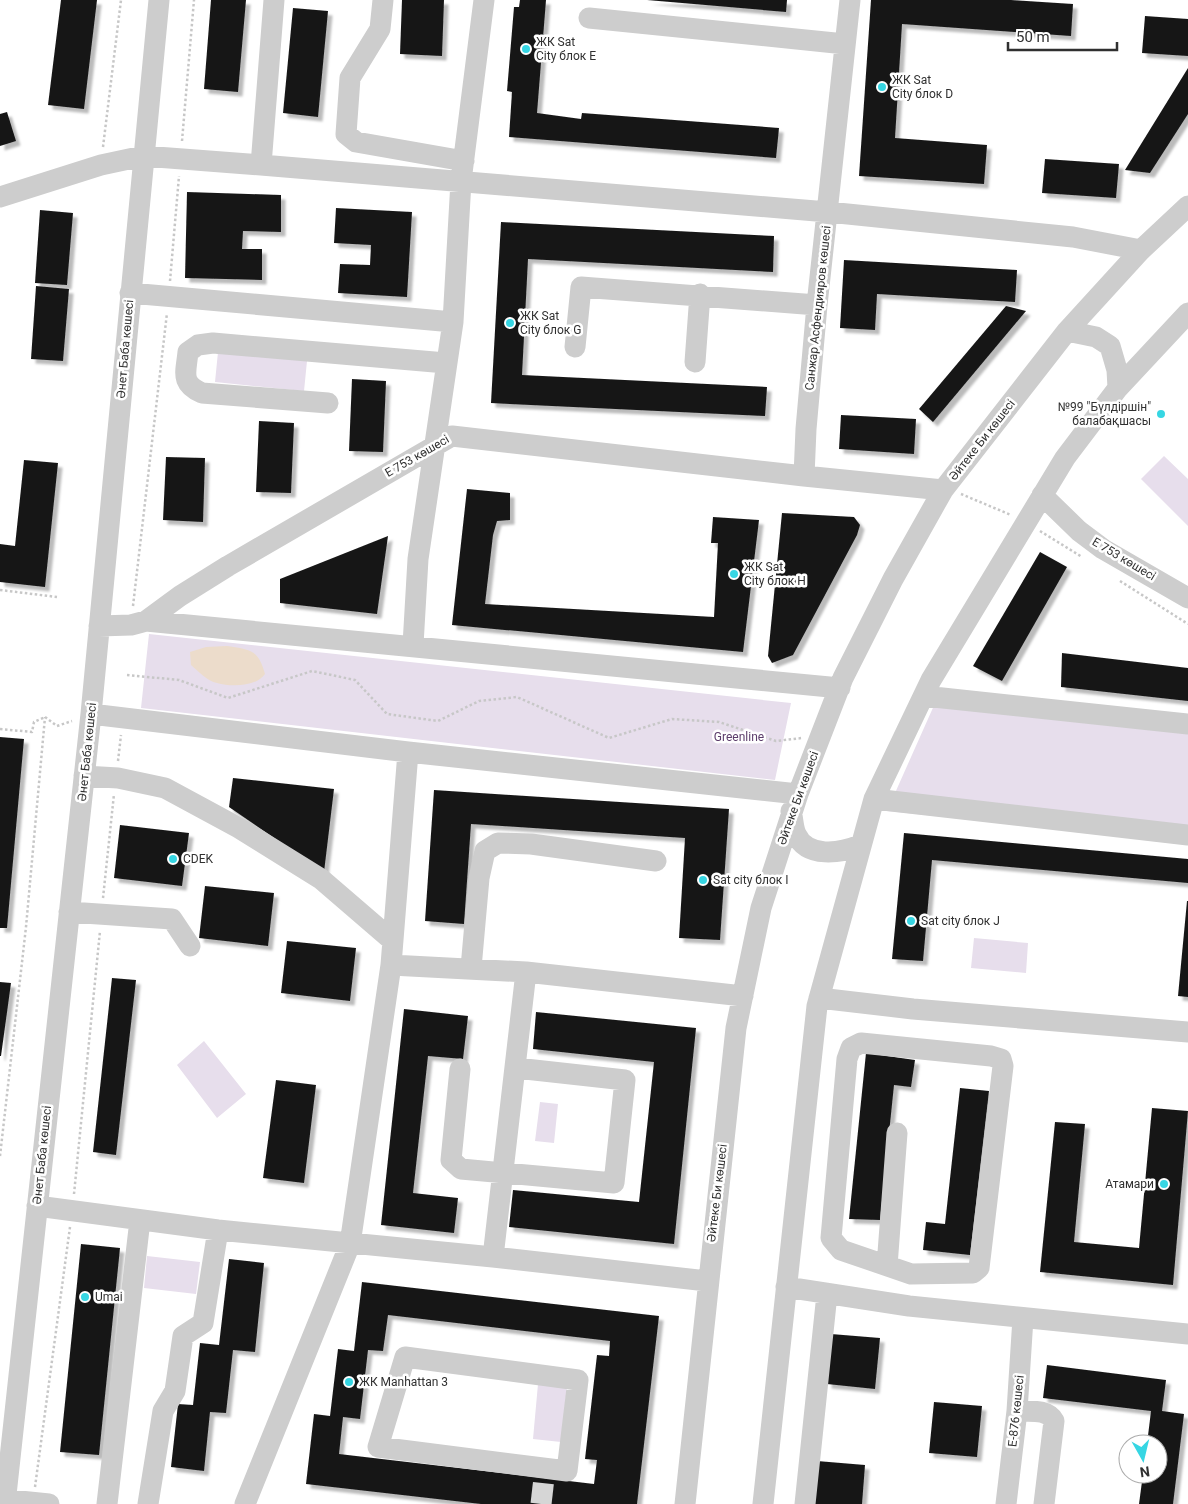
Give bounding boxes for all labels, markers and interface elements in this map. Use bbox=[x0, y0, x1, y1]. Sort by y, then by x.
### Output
scale bar bbox=[1008, 20, 1117, 52]
text: 50 m bbox=[1016, 28, 1050, 46]
place label: ЖК Sat City блок E bbox=[536, 35, 596, 63]
marker: ЖК Sat City блок E bbox=[520, 43, 532, 55]
place label: ЖК Sat City блок D bbox=[892, 73, 953, 101]
marker: ЖК Sat City блок D bbox=[876, 81, 888, 93]
street label: Санжар Асфендияров көшесі bbox=[802, 225, 834, 391]
street label: Әнет Баба көшесі bbox=[114, 299, 136, 399]
place label: ЖК Sat City блок G bbox=[520, 309, 581, 337]
marker: ЖК Sat City блок G bbox=[504, 317, 516, 329]
street label: Әйтеке Би көшесі bbox=[946, 397, 1018, 483]
place label: №99 "Бүлдіршін" балабақшасы bbox=[1058, 400, 1151, 428]
marker: №99 "Бүлдіршін" балабақшасы bbox=[1155, 408, 1167, 420]
street label: Е 753 көшесі bbox=[383, 432, 452, 480]
street label: Е 753 көшесі bbox=[1090, 535, 1158, 583]
place label: ЖК Sat City блок H bbox=[744, 560, 806, 588]
marker: ЖК Sat City блок H bbox=[728, 568, 740, 580]
street label: Әнет Баба көшесі bbox=[75, 702, 99, 802]
park label: Greenline bbox=[714, 730, 764, 744]
street label: Әйтеке Би көшесі bbox=[775, 749, 821, 847]
place label: CDEK bbox=[183, 852, 214, 866]
marker: CDEK bbox=[167, 853, 179, 865]
place label: Sat city блок I bbox=[713, 873, 788, 887]
marker: Sat city блок I bbox=[697, 874, 709, 886]
place label: Sat city блок J bbox=[921, 914, 1000, 928]
marker: Sat city блок J bbox=[905, 915, 917, 927]
street label: Әнет Баба көшесі bbox=[30, 1105, 54, 1205]
street label: Әйтеке Би көшесі bbox=[704, 1143, 730, 1243]
place label: Атамари bbox=[1105, 1177, 1154, 1191]
marker: Атамари bbox=[1158, 1178, 1170, 1190]
place label: Umai bbox=[95, 1290, 123, 1304]
marker: Umai bbox=[79, 1291, 91, 1303]
street label: Е-876 көшесі bbox=[1005, 1374, 1027, 1447]
place label: ЖК Manhattan 3 bbox=[359, 1375, 448, 1389]
marker: ЖК Manhattan 3 bbox=[343, 1376, 355, 1388]
north arrow bbox=[1118, 1434, 1168, 1484]
text: N bbox=[1139, 1463, 1151, 1480]

